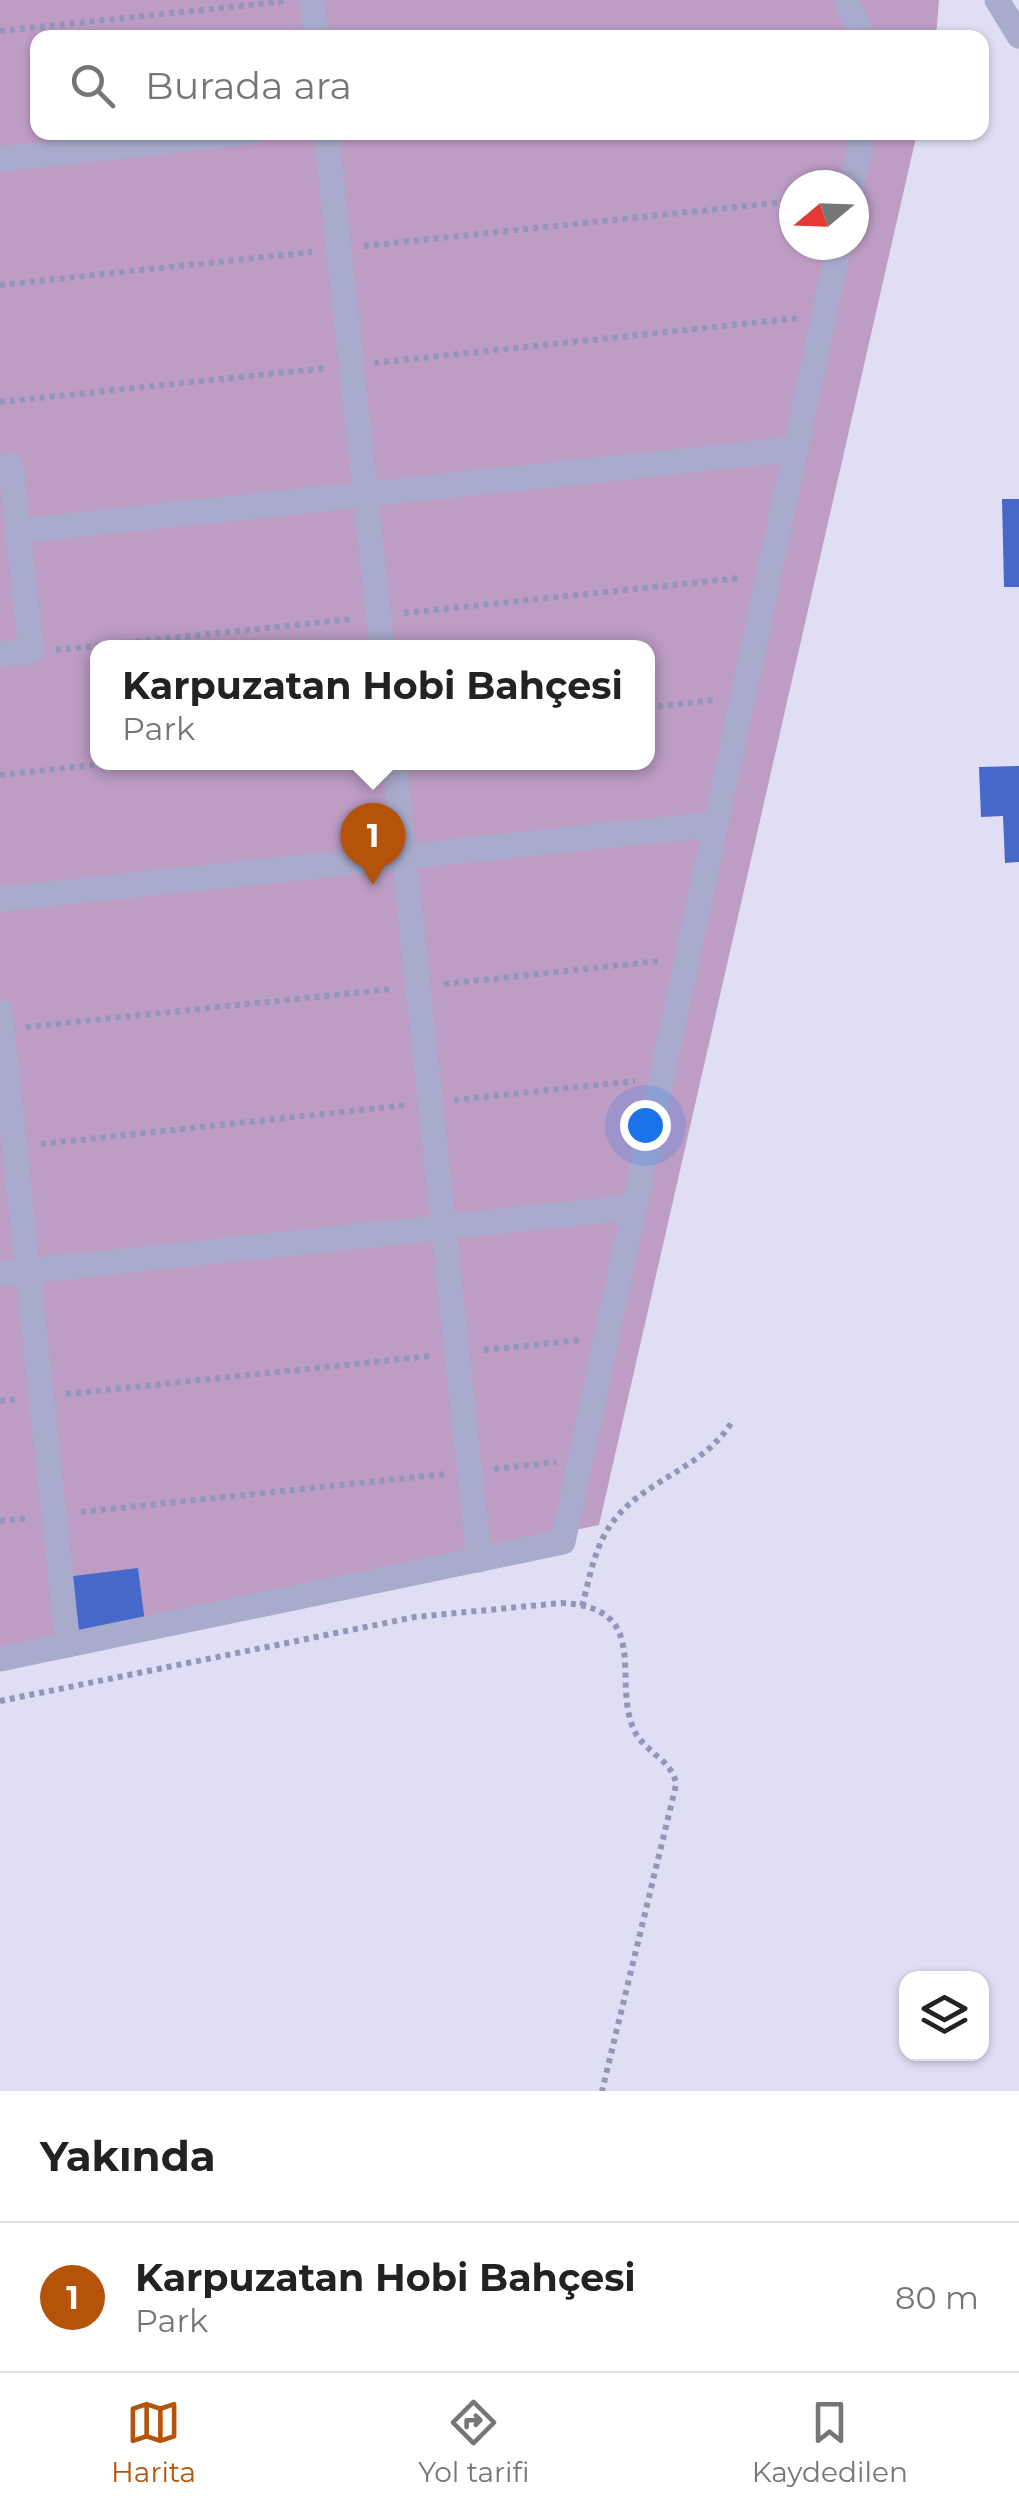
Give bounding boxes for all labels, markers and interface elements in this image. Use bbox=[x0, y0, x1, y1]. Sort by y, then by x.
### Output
search box bbox=[30, 30, 989, 140]
icon: search bbox=[65, 58, 120, 113]
text: Burada ara bbox=[145, 62, 352, 109]
north arrow bbox=[779, 170, 869, 260]
popup bbox=[90, 640, 655, 770]
text: Karpuzatan Hobi Bahçesi bbox=[122, 662, 623, 709]
text: Park bbox=[122, 709, 195, 748]
pin: 1 bbox=[340, 802, 406, 885]
your location bbox=[620, 1100, 671, 1151]
map controls bbox=[899, 1971, 989, 2061]
button: layers bbox=[899, 1971, 989, 2061]
text: Yakında bbox=[40, 2130, 216, 2182]
text: Karpuzatan Hobi Bahçesi bbox=[135, 2254, 636, 2301]
text: 1 bbox=[66, 2278, 79, 2317]
text: 80 m bbox=[895, 2278, 979, 2317]
text: Park bbox=[135, 2301, 208, 2340]
tab: Harita bbox=[111, 2395, 196, 2489]
tab: Yol tarifi bbox=[418, 2395, 530, 2489]
tab: Kaydedilen bbox=[752, 2395, 908, 2489]

